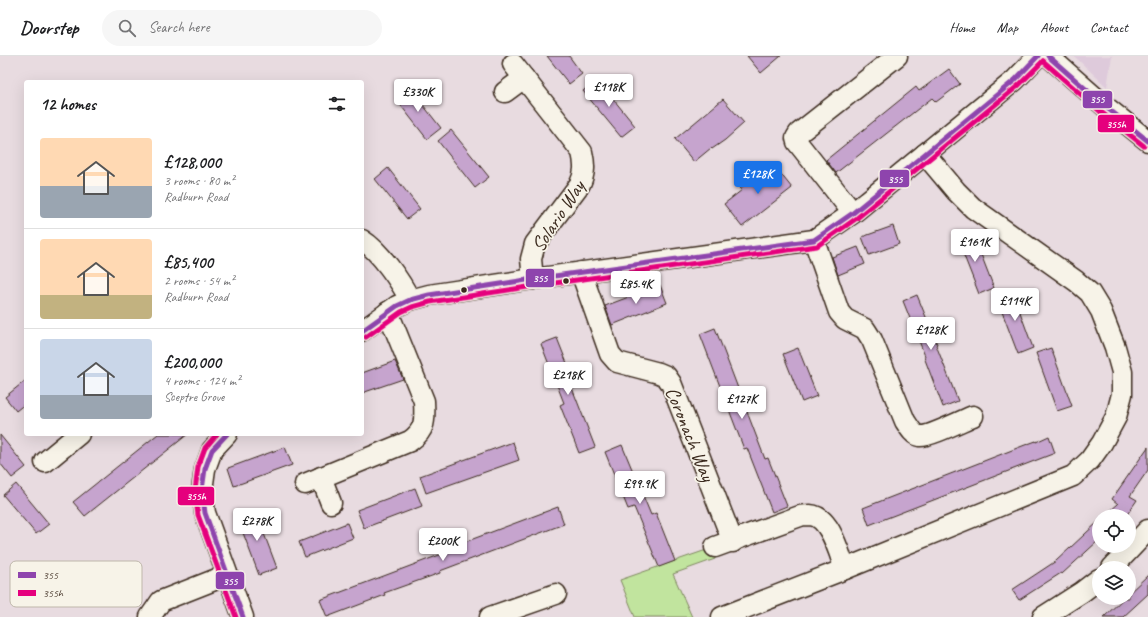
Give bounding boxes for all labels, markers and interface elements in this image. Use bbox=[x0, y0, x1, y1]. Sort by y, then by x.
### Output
search box bbox=[102, 10, 382, 46]
text: Doorstep bbox=[20, 16, 78, 40]
icon: search bbox=[116, 17, 138, 39]
text: Search here bbox=[148, 18, 210, 37]
text: Home bbox=[949, 19, 975, 36]
text: Map bbox=[997, 19, 1018, 36]
text: About bbox=[1040, 19, 1068, 36]
text: Contact bbox=[1090, 19, 1128, 36]
pin: £118K bbox=[581, 74, 637, 108]
pin: £330K bbox=[390, 79, 446, 113]
text: £118K bbox=[594, 79, 624, 95]
text: £330K bbox=[403, 84, 433, 100]
line badge: 355 bbox=[1082, 90, 1113, 109]
text: 355 bbox=[1090, 92, 1105, 106]
icon: filters bbox=[326, 93, 348, 115]
text: 12 homes bbox=[40, 94, 96, 115]
line badge: 355h bbox=[1097, 114, 1135, 133]
text: 355h bbox=[1106, 117, 1127, 131]
text: £128,000 bbox=[164, 152, 221, 173]
icon: home bbox=[72, 154, 120, 202]
pin: £128K bbox=[730, 161, 786, 195]
text: £128K bbox=[743, 166, 773, 182]
line badge: 355 bbox=[879, 169, 910, 188]
text: 355 bbox=[888, 172, 903, 186]
text: 3 rooms · 80 m² bbox=[164, 173, 234, 189]
street label: Solario Way bbox=[526, 174, 591, 256]
text: Radburn Road bbox=[164, 189, 228, 205]
pin: £161K bbox=[947, 229, 1003, 263]
text: £161K bbox=[960, 234, 990, 250]
text: £85,400 bbox=[164, 252, 213, 273]
icon: home bbox=[72, 255, 120, 303]
line badge: 355 bbox=[525, 268, 555, 288]
text: 355 bbox=[533, 271, 548, 285]
pin: £85.4K bbox=[603, 271, 669, 305]
text: 2 rooms · 54 m² bbox=[164, 273, 234, 289]
unlabelled marker bbox=[561, 276, 571, 286]
text: £85.4K bbox=[620, 276, 652, 292]
unlabelled marker bbox=[459, 285, 469, 295]
pin: £114K bbox=[987, 288, 1043, 322]
text: Radburn Road bbox=[164, 289, 228, 305]
text: £114K bbox=[1000, 293, 1030, 309]
pin: £128K bbox=[903, 317, 959, 351]
text: £128K bbox=[916, 322, 946, 338]
text: £200,000 bbox=[164, 352, 221, 373]
icon: home bbox=[72, 355, 120, 403]
pin: £218K bbox=[540, 362, 596, 396]
text: £218K bbox=[553, 367, 583, 383]
text: 4 rooms · 124 m² bbox=[164, 373, 240, 389]
street label: Coronach Way bbox=[660, 383, 721, 486]
pin: £127K bbox=[714, 386, 770, 420]
text: Sceptre Grove bbox=[164, 389, 224, 405]
text: £127K bbox=[727, 391, 757, 407]
pin: £99.9K bbox=[607, 471, 673, 505]
text: £99.9K bbox=[624, 476, 656, 492]
line badge: 355h bbox=[177, 486, 215, 506]
text: 355h bbox=[186, 489, 207, 503]
pin: £278K bbox=[229, 508, 285, 542]
map controls bbox=[1092, 509, 1136, 605]
button: locate bbox=[1092, 509, 1136, 553]
text: £278K bbox=[242, 513, 272, 529]
pin: £200K bbox=[415, 528, 471, 562]
text: £200K bbox=[428, 533, 458, 549]
legend bbox=[10, 561, 142, 607]
button: layers bbox=[1092, 561, 1136, 605]
text: 355 bbox=[43, 568, 59, 582]
line badge: 355 bbox=[215, 571, 245, 590]
text: 355 bbox=[223, 574, 238, 588]
text: 355h bbox=[43, 586, 64, 600]

